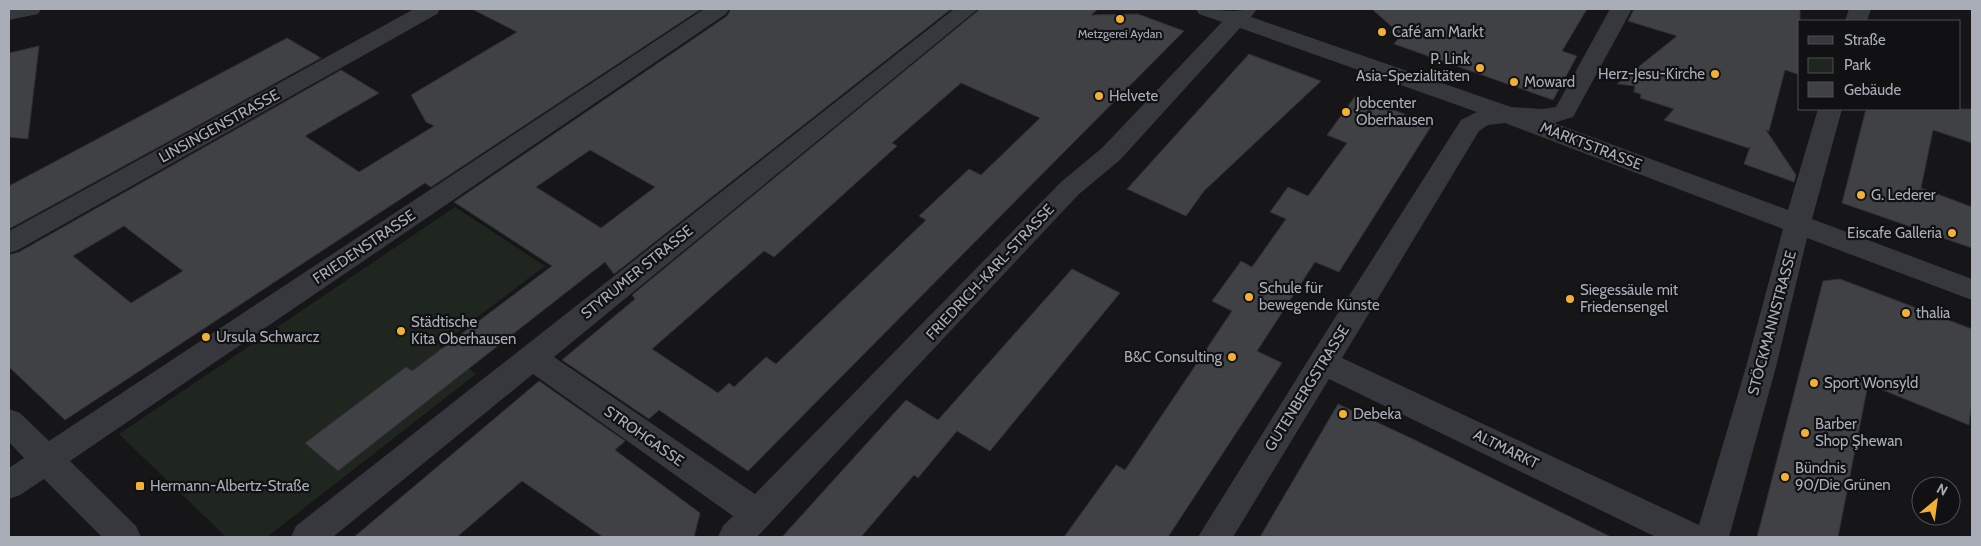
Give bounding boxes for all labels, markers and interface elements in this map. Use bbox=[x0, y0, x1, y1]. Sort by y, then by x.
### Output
marker: Metzgerei Aydan bbox=[1114, 13, 1126, 25]
legend bbox=[1798, 20, 1961, 110]
place label: Café am Markt bbox=[1392, 23, 1484, 41]
place label: Metzgerei Aydan bbox=[1078, 26, 1163, 41]
marker: Café am Markt bbox=[1376, 26, 1388, 38]
text: Straße bbox=[1844, 31, 1886, 49]
place label: P. Link Asia-Spezialitäten bbox=[1356, 50, 1470, 85]
text: Park bbox=[1844, 56, 1871, 74]
marker: P. Link Asia-Spezialitäten bbox=[1474, 62, 1486, 74]
place label: Herz-Jesu-Kirche bbox=[1598, 65, 1705, 83]
marker: Herz-Jesu-Kirche bbox=[1709, 68, 1721, 80]
place label: Moward bbox=[1524, 73, 1575, 91]
marker: Moward bbox=[1508, 76, 1520, 88]
text: Gebäude bbox=[1844, 81, 1901, 99]
street label: LINSINGENSTRASSE bbox=[156, 85, 282, 167]
place label: Helvete bbox=[1109, 87, 1158, 105]
marker: Helvete bbox=[1093, 90, 1105, 102]
place label: Jobcenter Oberhausen bbox=[1355, 94, 1434, 129]
marker: Jobcenter Oberhausen bbox=[1340, 106, 1352, 118]
street label: MARKTSTRASSE bbox=[1537, 118, 1645, 174]
place label: G. Lederer bbox=[1871, 186, 1936, 204]
marker: G. Lederer bbox=[1855, 189, 1867, 201]
street label: FRIEDRICH-KARL-STRASSE bbox=[922, 200, 1058, 344]
street label: FRIEDENSTRASSE bbox=[309, 206, 419, 288]
street label: STYRUMER STRASSE bbox=[577, 221, 697, 323]
place label: Eiscafe Galleria bbox=[1847, 224, 1943, 242]
marker: Eiscafe Galleria bbox=[1946, 227, 1958, 239]
street label: STÖCKMANNSTRASSE bbox=[1744, 249, 1800, 397]
place label: Schule für bewegende Künste bbox=[1259, 279, 1380, 314]
place label: Siegessäule mit Friedensengel bbox=[1580, 281, 1678, 316]
marker: Schule für bewegende Künste bbox=[1243, 291, 1255, 303]
marker: Siegessäule mit Friedensengel bbox=[1564, 293, 1576, 305]
place label: thalia bbox=[1916, 304, 1951, 322]
marker: thalia bbox=[1900, 307, 1912, 319]
place label: Städtische Kita Oberhausen bbox=[411, 313, 516, 348]
street label: GUTENBERGSTRASSE bbox=[1261, 322, 1353, 454]
marker: Städtische Kita Oberhausen bbox=[395, 325, 407, 337]
place label: Ursula Schwarcz bbox=[216, 328, 320, 346]
marker: Ursula Schwarcz bbox=[200, 331, 212, 343]
place label: B&C Consulting bbox=[1124, 348, 1223, 366]
marker: B&C Consulting bbox=[1226, 351, 1238, 363]
place label: Sport Wonsyld bbox=[1824, 374, 1918, 392]
marker: Sport Wonsyld bbox=[1808, 377, 1820, 389]
street label: STROHGASSE bbox=[601, 402, 687, 470]
place label: Debeka bbox=[1353, 405, 1402, 423]
marker: Debeka bbox=[1337, 408, 1349, 420]
place label: Barber Shop Şhewan bbox=[1815, 415, 1903, 450]
street label: ALTMARKT bbox=[1470, 425, 1542, 473]
marker: Barber Shop Şhewan bbox=[1799, 427, 1811, 439]
place label: Bündnis 90/Die Grünen bbox=[1795, 459, 1891, 494]
marker: Bündnis 90/Die Grünen bbox=[1779, 471, 1791, 483]
north arrow bbox=[1911, 476, 1961, 526]
place label: Hermann-Albertz-Straße bbox=[150, 477, 310, 495]
text: N bbox=[1934, 479, 1951, 500]
marker: Hermann-Albertz-Straße bbox=[134, 480, 146, 492]

